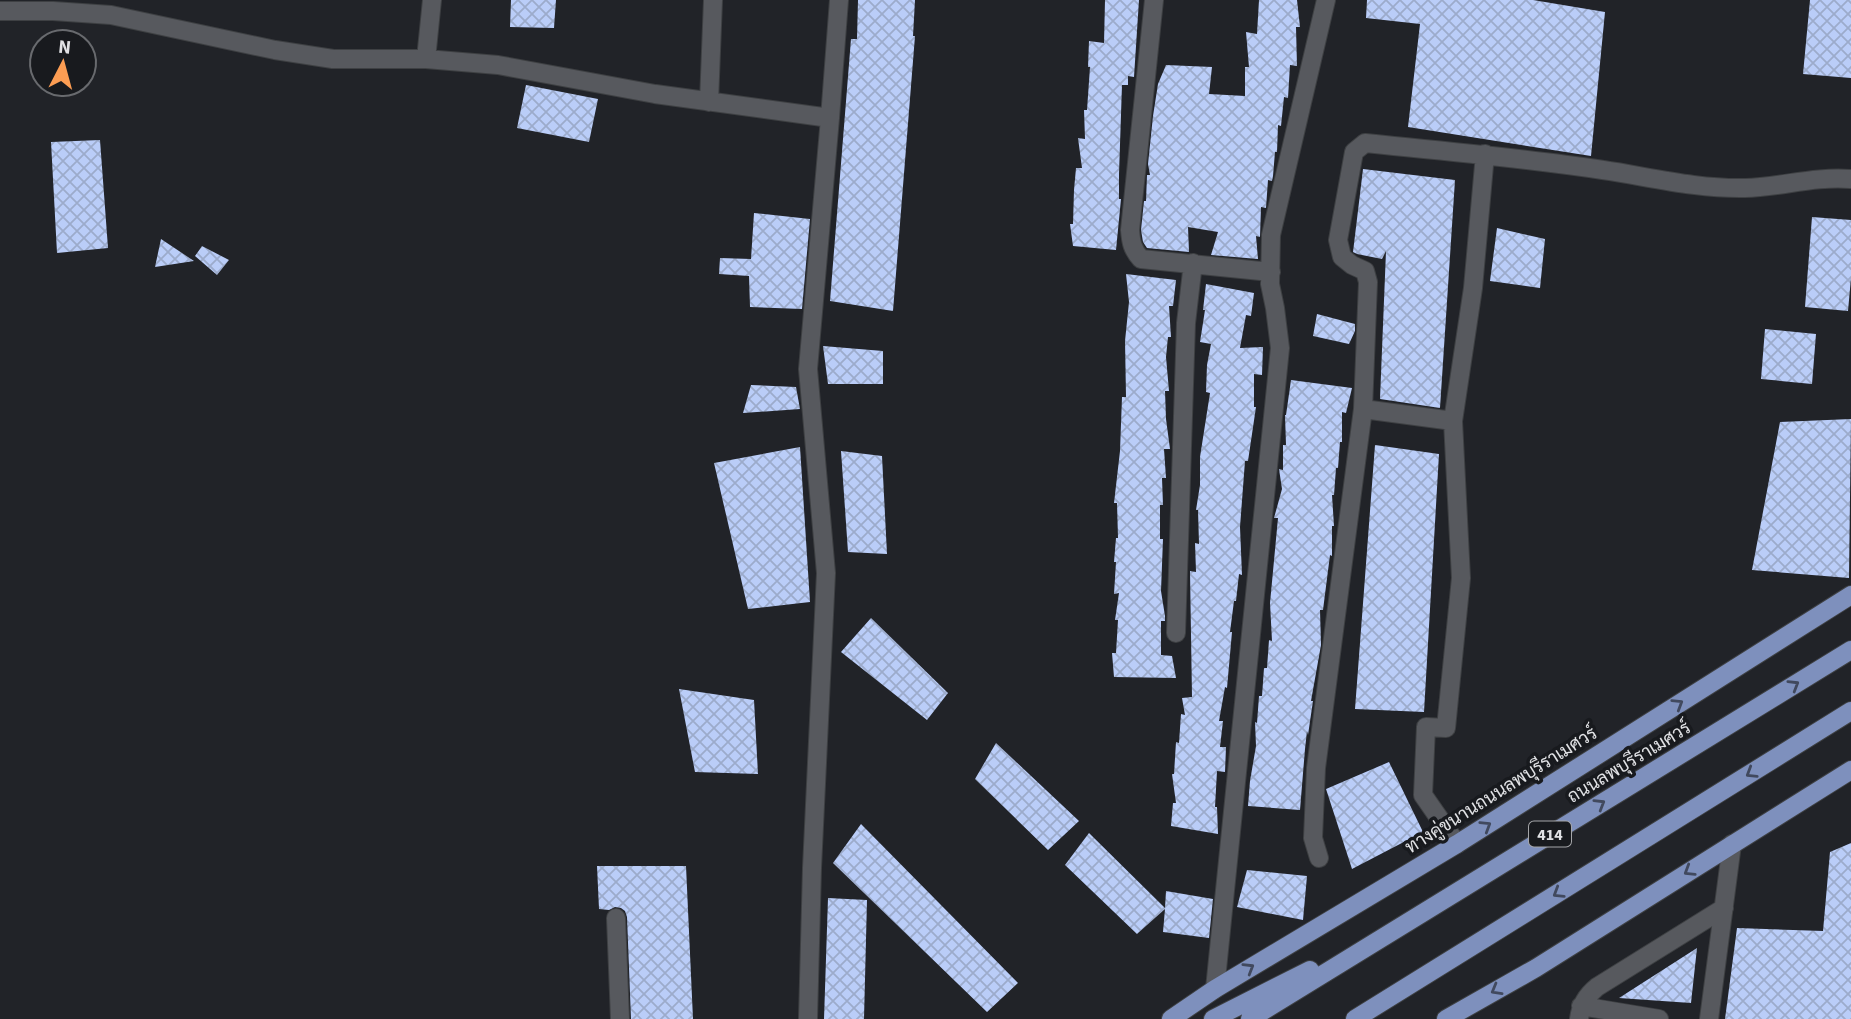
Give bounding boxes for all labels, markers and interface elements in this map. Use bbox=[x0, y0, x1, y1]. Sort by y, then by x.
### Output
north arrow bbox=[28, 28, 98, 98]
text: N bbox=[57, 33, 72, 62]
one-way arrow bbox=[1787, 680, 1800, 693]
one-way arrow bbox=[1671, 699, 1684, 712]
street label: ถนนลพบุรีราเมศวร์ bbox=[1562, 715, 1696, 809]
street label: ทางคู่ขนานถนนลพบุรีราเมศวร์ bbox=[1400, 720, 1602, 860]
one-way arrow bbox=[1746, 765, 1759, 778]
one-way arrow bbox=[1593, 799, 1606, 812]
one-way arrow bbox=[1478, 821, 1491, 834]
road number: 414 bbox=[1529, 821, 1571, 846]
one-way arrow bbox=[1684, 863, 1697, 876]
one-way arrow bbox=[1553, 885, 1566, 898]
one-way arrow bbox=[1242, 964, 1255, 977]
one-way arrow bbox=[1490, 982, 1503, 995]

